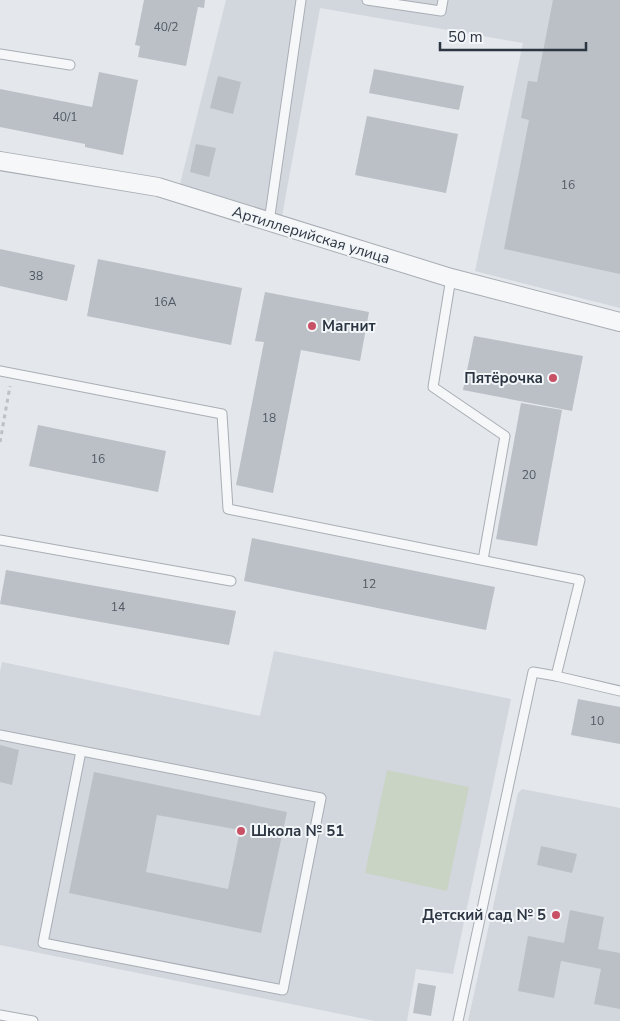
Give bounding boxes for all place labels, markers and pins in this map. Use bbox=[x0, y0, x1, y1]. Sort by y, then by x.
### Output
place label: Магнит bbox=[322, 316, 376, 336]
marker: Магнит bbox=[306, 320, 318, 332]
place label: Пятёрочка bbox=[464, 368, 543, 388]
marker: Пятёрочка bbox=[547, 372, 559, 384]
place label: Школа № 51 bbox=[251, 821, 344, 841]
marker: Школа № 51 bbox=[235, 825, 247, 837]
place label: Детский сад № 5 bbox=[422, 905, 546, 925]
marker: Детский сад № 5 bbox=[550, 909, 562, 921]

